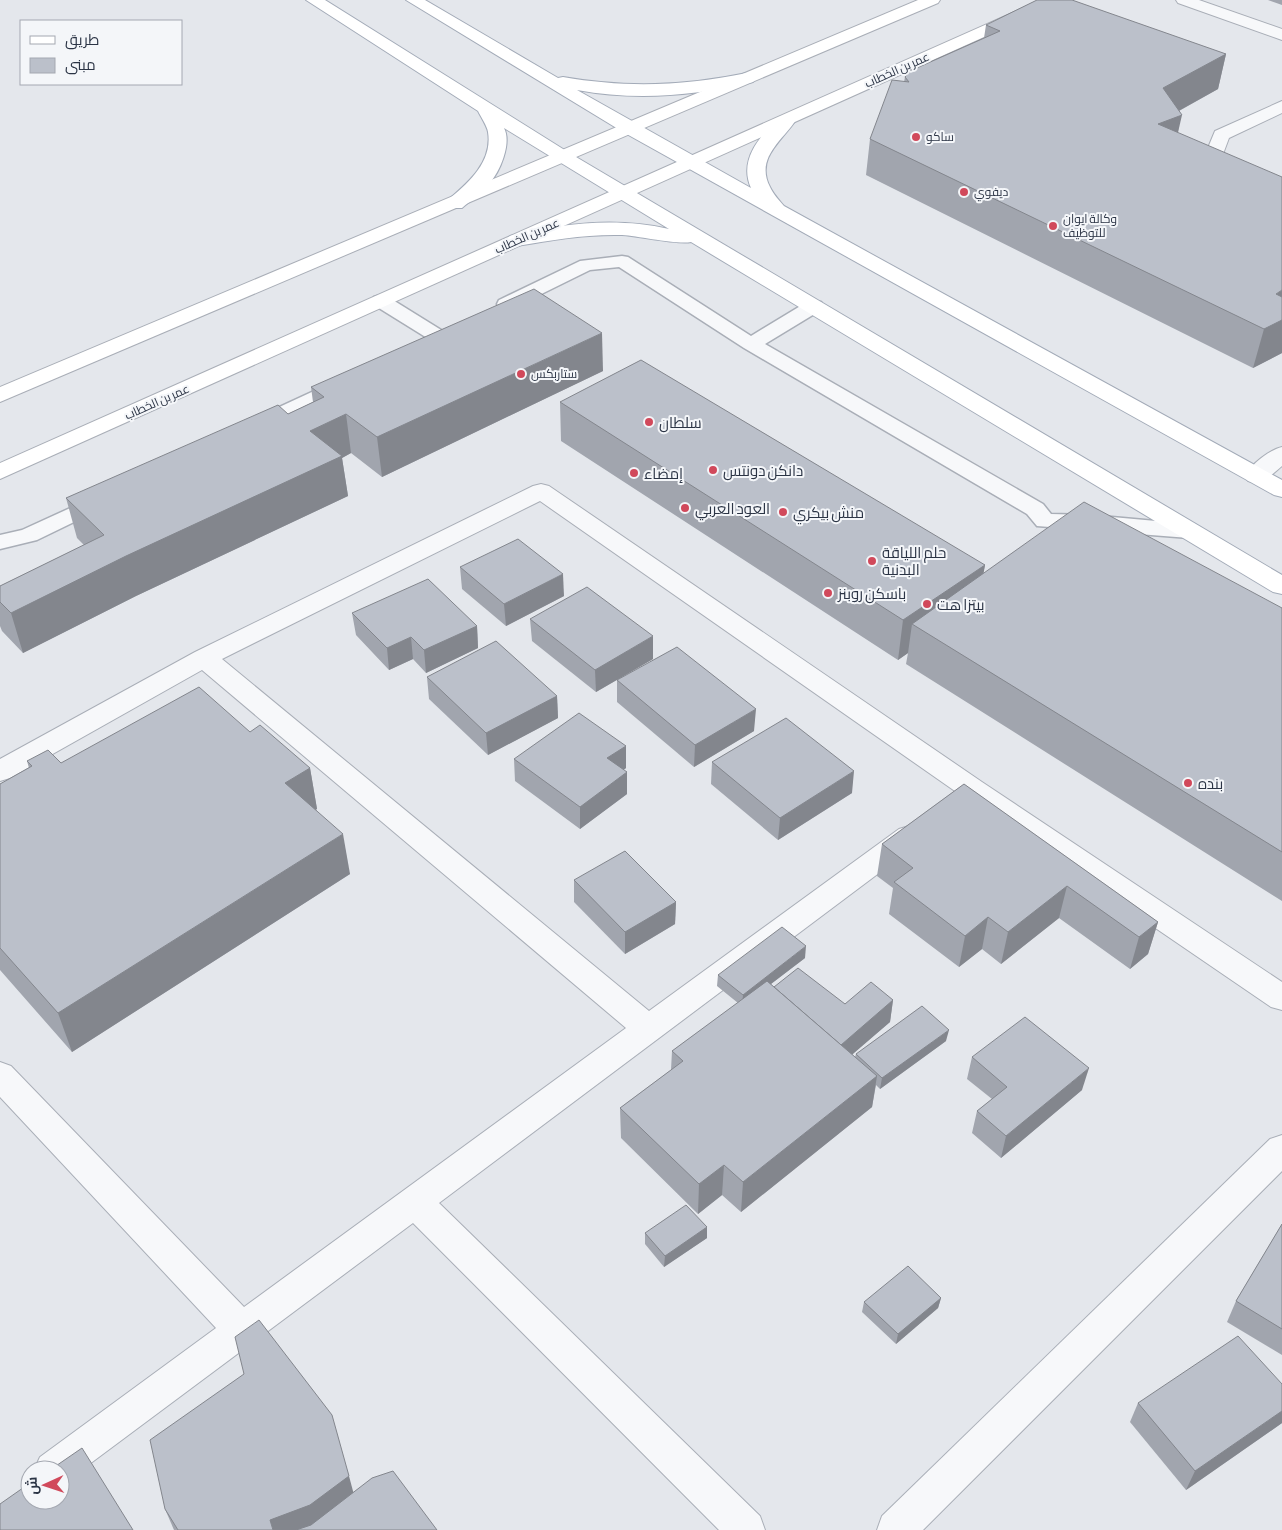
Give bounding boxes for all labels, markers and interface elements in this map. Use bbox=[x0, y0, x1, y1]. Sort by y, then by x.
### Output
legend bbox=[20, 20, 182, 85]
text: طريق bbox=[65, 31, 99, 50]
street label: عمر بن الخطاب bbox=[862, 49, 932, 91]
text: مبنى bbox=[65, 56, 96, 75]
place label: ساكو bbox=[926, 130, 954, 144]
marker: ساكو bbox=[910, 131, 922, 143]
place label: ديفوي bbox=[974, 185, 1009, 202]
marker: ديفوي bbox=[958, 186, 970, 198]
place label: وكالة ايوان للتوظيف bbox=[1063, 212, 1117, 240]
street label: عمر بن الخطاب bbox=[492, 215, 562, 257]
marker: وكالة ايوان للتوظيف bbox=[1047, 220, 1059, 232]
place label: ستاربكس bbox=[531, 367, 577, 381]
marker: ستاربكس bbox=[515, 368, 527, 380]
street label: عمر بن الخطاب bbox=[122, 381, 192, 423]
place label: سلطان bbox=[659, 414, 702, 433]
marker: سلطان bbox=[643, 416, 655, 428]
place label: دانكن دونتس bbox=[723, 462, 803, 481]
marker: دانكن دونتس bbox=[707, 464, 719, 476]
place label: إمضاء bbox=[644, 465, 683, 483]
marker: إمضاء bbox=[628, 467, 640, 479]
place label: العود العربي bbox=[695, 500, 770, 521]
marker: العود العربي bbox=[679, 502, 691, 514]
place label: منش بيكري bbox=[793, 504, 864, 525]
marker: منش بيكري bbox=[777, 506, 789, 518]
place label: حلم اللياقة البدنية bbox=[882, 544, 946, 578]
marker: حلم اللياقة البدنية bbox=[866, 555, 878, 567]
place label: باسكن روبنز bbox=[837, 585, 906, 604]
marker: باسكن روبنز bbox=[822, 587, 834, 599]
place label: بيتزا هت bbox=[937, 596, 985, 614]
marker: بيتزا هت bbox=[921, 598, 933, 610]
place label: بنده bbox=[1198, 775, 1223, 792]
marker: بنده bbox=[1182, 777, 1194, 789]
north arrow bbox=[20, 1460, 70, 1510]
text: ش bbox=[24, 1476, 41, 1495]

